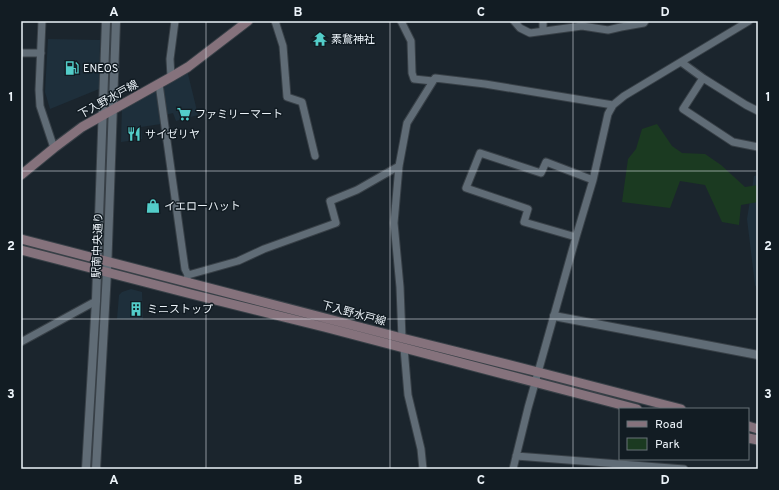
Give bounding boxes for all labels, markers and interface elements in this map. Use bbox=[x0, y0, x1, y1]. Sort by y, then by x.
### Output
text: A bbox=[109, 5, 119, 21]
text: B bbox=[294, 5, 303, 21]
text: C bbox=[477, 5, 485, 21]
text: D bbox=[660, 5, 670, 21]
temple icon: 素鵞神社 bbox=[312, 31, 328, 47]
place label: 素鵞神社 bbox=[331, 33, 375, 47]
fuel station icon: ENEOS bbox=[64, 60, 80, 76]
place label: ENEOS bbox=[83, 62, 118, 76]
street label: 下入野水戸線 bbox=[76, 78, 141, 122]
text: 1 bbox=[8, 90, 14, 106]
text: 1 bbox=[765, 90, 771, 106]
supermarket icon: ファミリーマート bbox=[176, 106, 192, 122]
place label: ファミリーマート bbox=[195, 108, 283, 122]
restaurant icon: サイゼリヤ bbox=[126, 126, 142, 142]
place label: サイゼリヤ bbox=[145, 128, 200, 142]
shop icon: イエローハット bbox=[145, 198, 161, 214]
place label: イエローハット bbox=[164, 200, 241, 214]
street label: 駅南中央通り bbox=[90, 212, 106, 278]
text: 2 bbox=[7, 239, 15, 255]
text: 2 bbox=[764, 239, 772, 255]
street label: 下入野水戸線 bbox=[320, 299, 387, 329]
building icon: ミニストップ bbox=[128, 301, 144, 317]
place label: ミニストップ bbox=[147, 303, 213, 317]
text: 3 bbox=[7, 387, 15, 403]
text: 3 bbox=[764, 387, 772, 403]
legend bbox=[619, 408, 749, 460]
text: Road bbox=[655, 417, 683, 433]
text: Park bbox=[655, 437, 680, 453]
text: A bbox=[109, 473, 119, 489]
text: B bbox=[294, 473, 303, 489]
text: C bbox=[477, 473, 485, 489]
text: D bbox=[660, 473, 670, 489]

